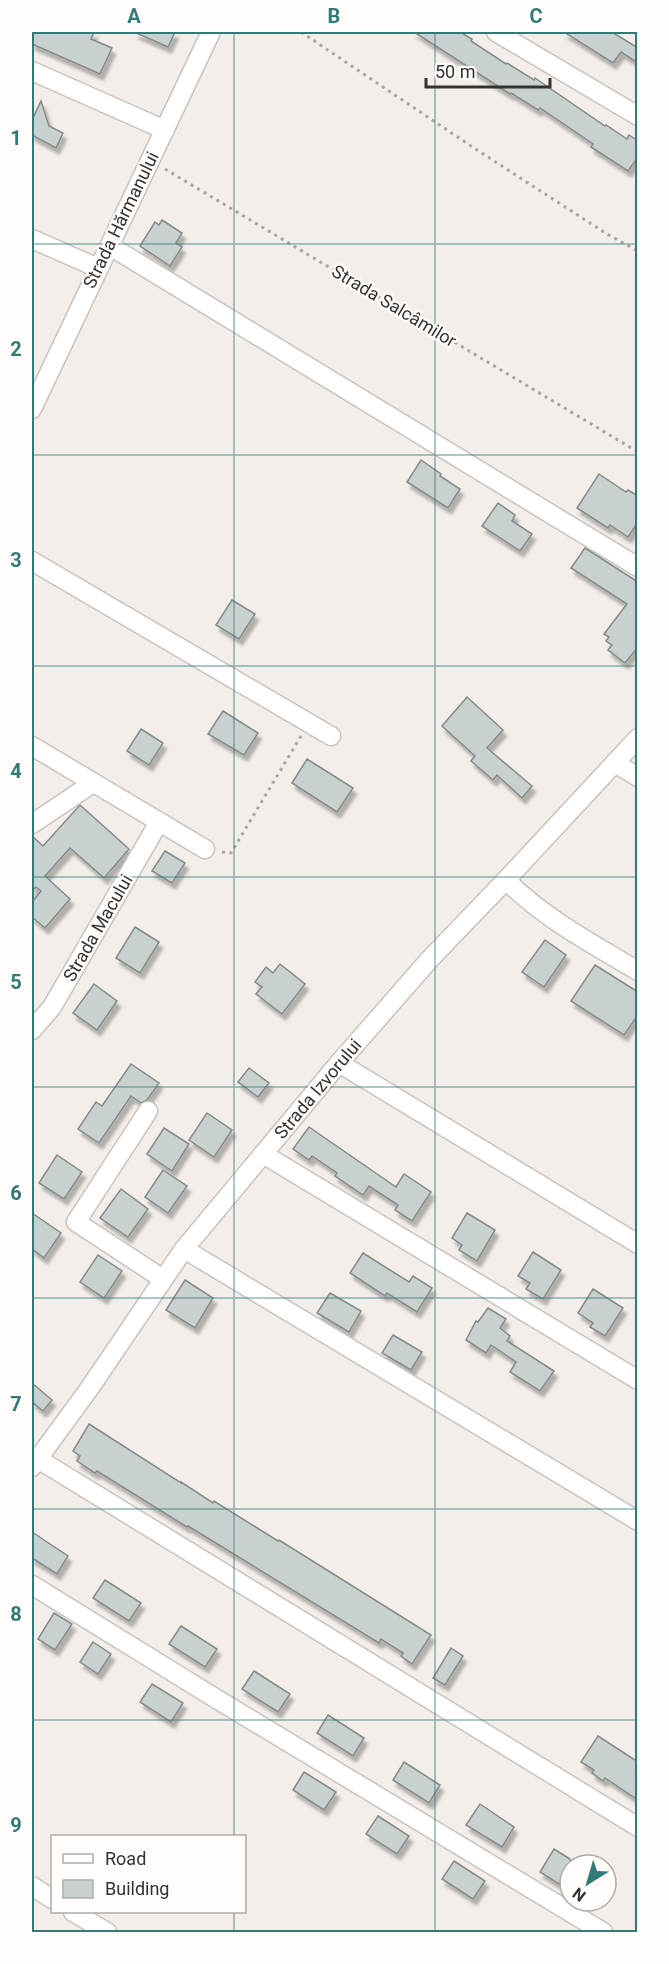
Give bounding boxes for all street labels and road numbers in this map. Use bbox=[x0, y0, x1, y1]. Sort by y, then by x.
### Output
street label: Strada Hărmanului bbox=[78, 148, 163, 292]
street label: Strada Salcâmilor bbox=[328, 260, 460, 351]
street label: Strada Macului bbox=[58, 871, 137, 985]
street label: Strada Izvorului bbox=[270, 1034, 365, 1143]

